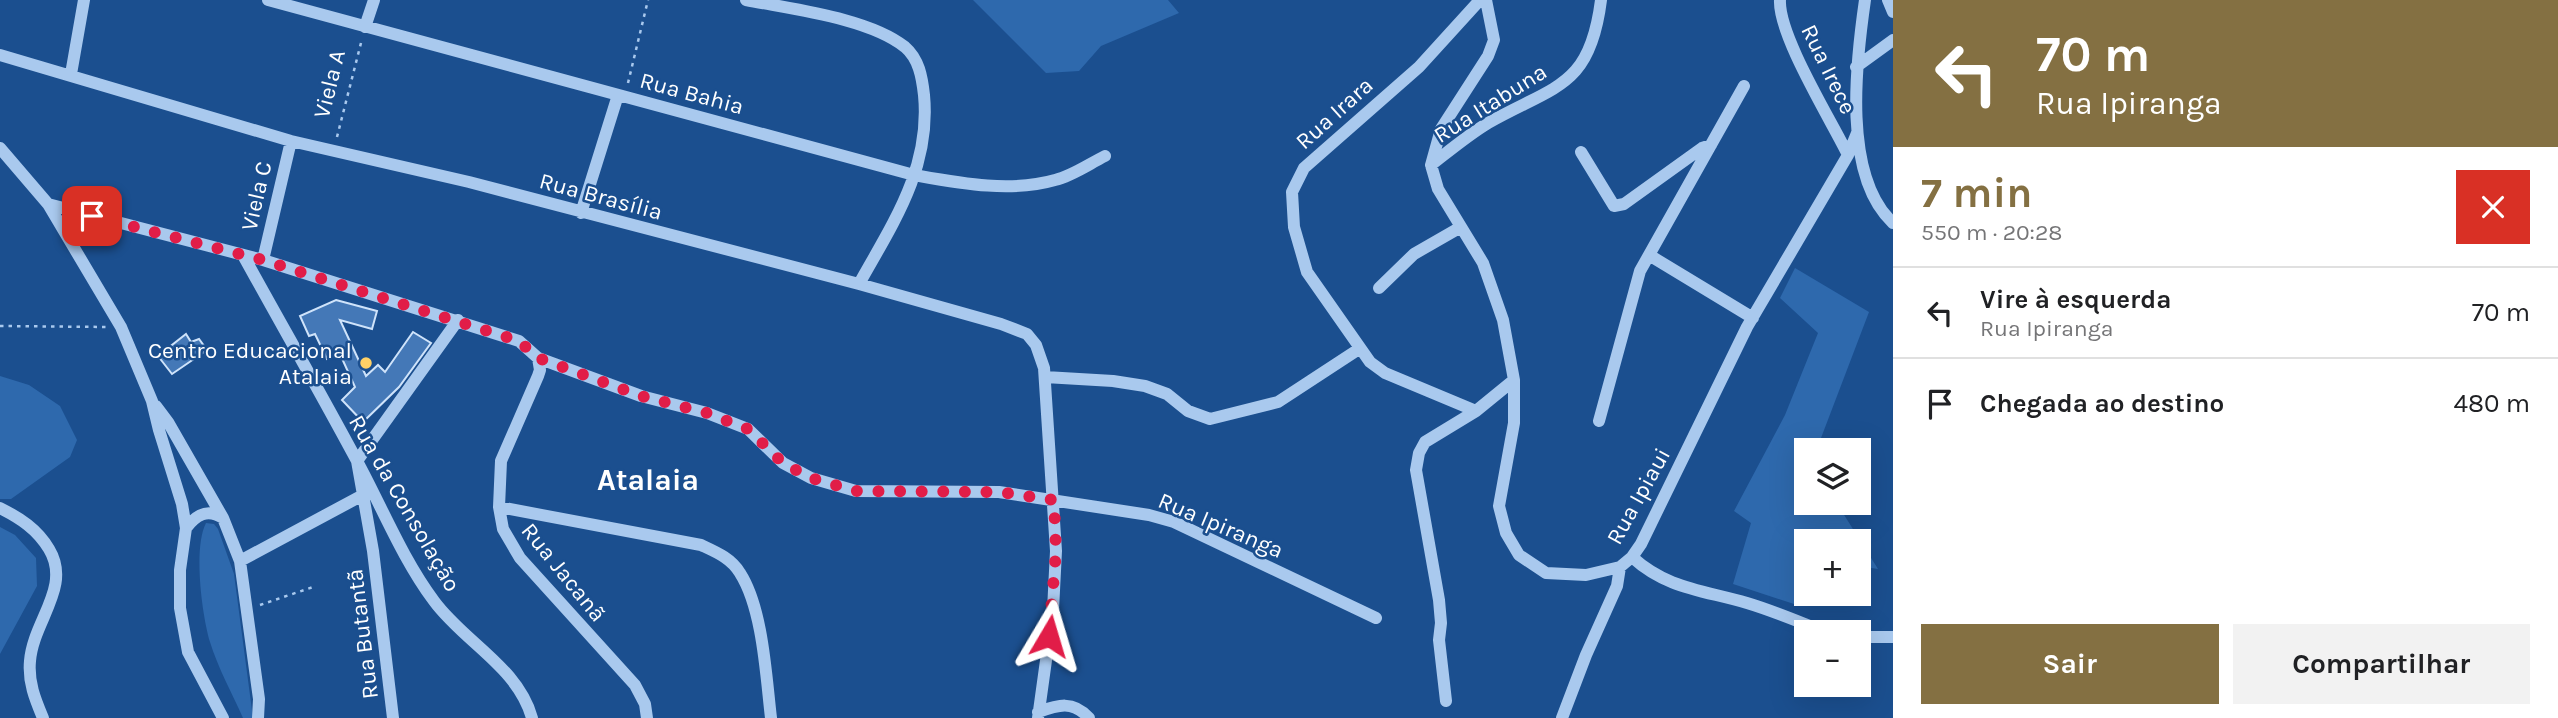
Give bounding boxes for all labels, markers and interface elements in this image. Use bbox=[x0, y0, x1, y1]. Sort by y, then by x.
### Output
street label: Rua Irece bbox=[1795, 20, 1862, 118]
text: 70 m bbox=[2036, 26, 2150, 83]
icon: left bbox=[1921, 28, 2012, 119]
street label: Viela A bbox=[308, 47, 351, 121]
street label: Rua Itabuna bbox=[1429, 58, 1552, 149]
street label: Rua Bahia bbox=[637, 67, 747, 120]
street label: Rua Irara bbox=[1290, 72, 1378, 155]
text: Rua Ipiranga bbox=[2036, 85, 2222, 122]
street label: Viela C bbox=[235, 159, 278, 233]
street label: Rua Brasília bbox=[536, 167, 665, 226]
text: 7 min bbox=[1921, 168, 2032, 218]
button: close bbox=[2456, 170, 2530, 244]
pin bbox=[62, 186, 122, 246]
icon: arrive bbox=[73, 197, 111, 235]
text: 550 m · 20:28 bbox=[1921, 219, 2062, 246]
text: Vire à esquerda bbox=[1980, 284, 2171, 315]
icon: left bbox=[1921, 294, 1959, 332]
text: 70 m bbox=[2472, 297, 2530, 328]
text: Rua Ipiranga bbox=[1980, 315, 2113, 342]
place label: Centro Educacional Atalaia bbox=[148, 337, 352, 390]
marker: Centro Educacional Atalaia bbox=[358, 355, 374, 371]
icon: arrive bbox=[1921, 385, 1959, 423]
text: Chegada ao destino bbox=[1980, 388, 2224, 419]
text: 480 m bbox=[2454, 388, 2530, 419]
street label: Rua da Consolação bbox=[343, 410, 466, 596]
map controls bbox=[1794, 438, 1871, 697]
button: layers bbox=[1794, 438, 1871, 515]
street label: Rua Ipiaui bbox=[1601, 443, 1676, 549]
district label: Atalaia bbox=[597, 462, 699, 498]
street label: Rua Ipiranga bbox=[1154, 487, 1287, 564]
street label: Rua Jacanã bbox=[516, 518, 612, 627]
button: + bbox=[1794, 529, 1871, 606]
street label: Rua Butantã bbox=[341, 567, 384, 701]
position arrow bbox=[1012, 599, 1086, 673]
button: − bbox=[1794, 620, 1871, 697]
button: Sair bbox=[1921, 624, 2219, 704]
button: Compartilhar bbox=[2233, 624, 2530, 704]

